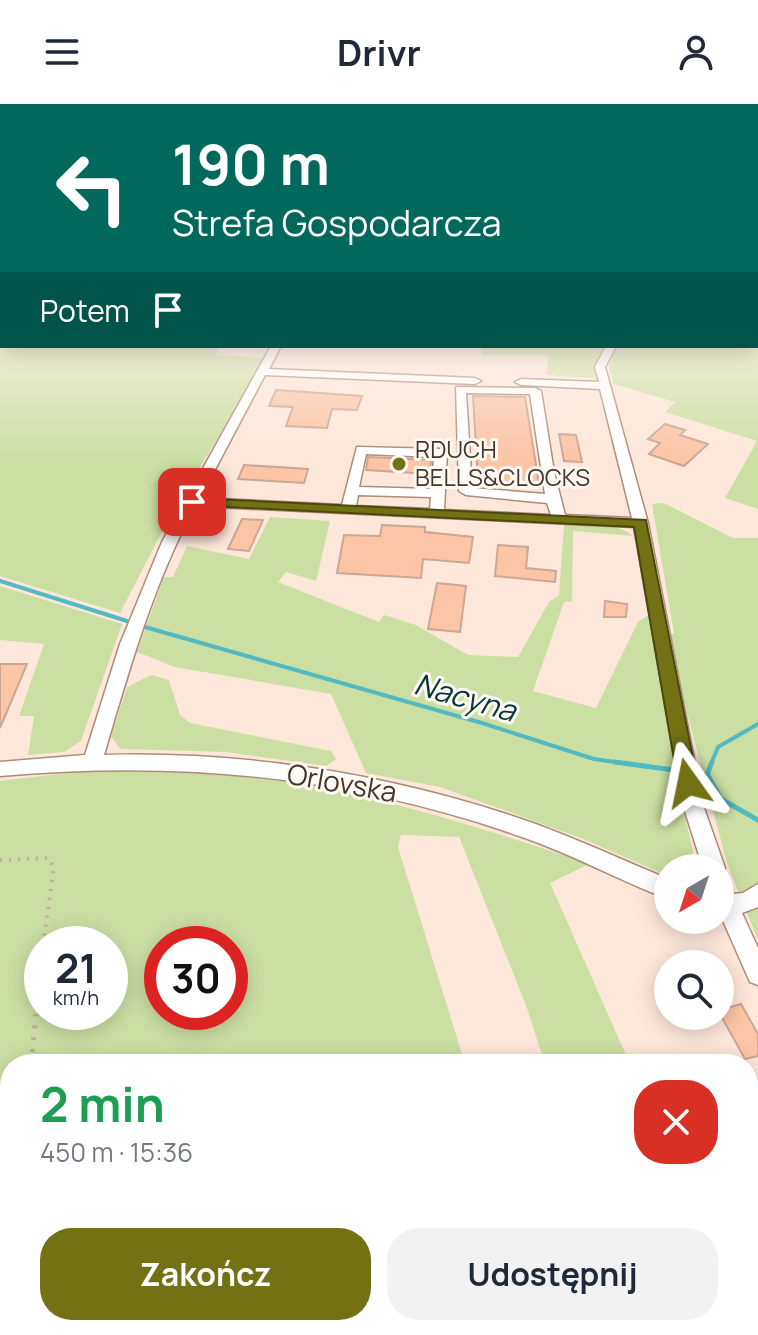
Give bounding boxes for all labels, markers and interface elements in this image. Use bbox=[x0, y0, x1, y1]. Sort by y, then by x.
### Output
text: Drivr bbox=[337, 28, 421, 77]
icon: menu bbox=[40, 30, 84, 74]
icon: person bbox=[674, 30, 718, 74]
text: 190 m bbox=[172, 125, 330, 202]
icon: left bbox=[40, 136, 144, 240]
text: Strefa Gospodarcza bbox=[172, 198, 502, 247]
icon: arrive bbox=[146, 288, 190, 332]
text: Potem bbox=[40, 290, 130, 331]
place label: RDUCH BELLS&CLOCKS bbox=[415, 432, 590, 493]
marker: RDUCH BELLS&CLOCKS bbox=[390, 455, 408, 473]
pin bbox=[158, 468, 226, 536]
icon: arrive bbox=[170, 480, 214, 524]
water label: Nacyna bbox=[410, 663, 522, 731]
position arrow bbox=[646, 741, 730, 825]
street label: Orlovska bbox=[284, 754, 400, 810]
north arrow bbox=[654, 854, 734, 934]
map controls bbox=[654, 854, 734, 1030]
speed limit sign: 30 bbox=[144, 926, 248, 1030]
text: 21 bbox=[55, 940, 97, 995]
button: search bbox=[654, 950, 734, 1030]
text: km/h bbox=[53, 984, 99, 1011]
text: 2 min bbox=[40, 1071, 165, 1136]
button: close bbox=[634, 1080, 718, 1164]
text: 450 m · 15:36 bbox=[40, 1134, 193, 1170]
button: Zakończ bbox=[40, 1228, 371, 1320]
button: Udostępnij bbox=[387, 1228, 718, 1320]

